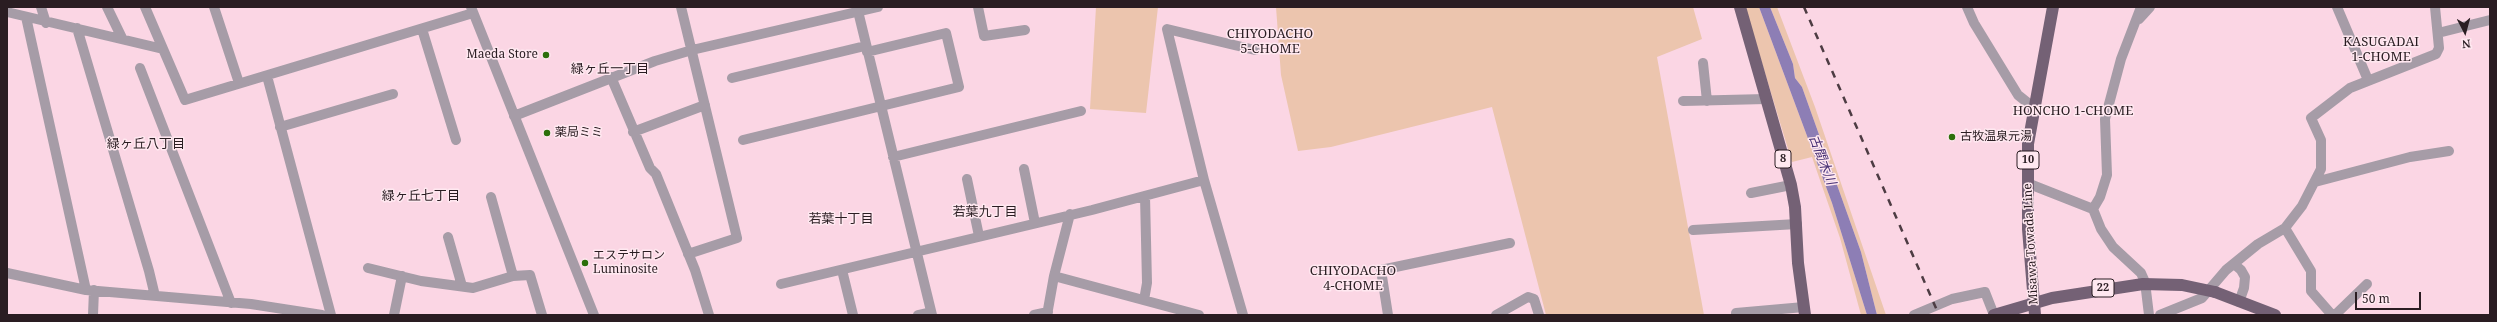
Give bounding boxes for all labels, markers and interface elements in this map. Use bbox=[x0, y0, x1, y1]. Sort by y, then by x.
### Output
north arrow bbox=[2445, 12, 2485, 52]
district label: CHIYODACHO 5-CHOME bbox=[1222, 26, 1318, 57]
district label: KASUGADAI 1-CHOME bbox=[2338, 34, 2424, 65]
text: N bbox=[2461, 37, 2471, 52]
place label: Maeda Store bbox=[467, 48, 538, 62]
marker: Maeda Store bbox=[541, 50, 551, 60]
district label: 緑ヶ丘一丁目 bbox=[571, 61, 649, 77]
district label: HONCHO 1-CHOME bbox=[2006, 103, 2140, 119]
place label: 薬局ミミ bbox=[555, 126, 603, 140]
marker: 薬局ミミ bbox=[542, 128, 552, 138]
place label: 古牧温泉元湯 bbox=[1960, 130, 2032, 144]
marker: 古牧温泉元湯 bbox=[1947, 132, 1957, 142]
water label: 古間木川 bbox=[1805, 133, 1839, 187]
district label: 緑ヶ丘八丁目 bbox=[107, 136, 185, 152]
road number: 8 bbox=[1775, 150, 1791, 168]
road number: 10 bbox=[2017, 151, 2039, 169]
street label: Misawa-Towada Line bbox=[2021, 183, 2041, 305]
district label: 緑ヶ丘七丁目 bbox=[382, 188, 460, 204]
district label: 若葉九丁目 bbox=[953, 204, 1017, 220]
district label: 若葉十丁目 bbox=[809, 211, 873, 227]
place label: エステサロン Luminosite bbox=[593, 249, 665, 277]
marker: エステサロン Luminosite bbox=[580, 258, 590, 268]
district label: CHIYODACHO 4-CHOME bbox=[1305, 263, 1401, 294]
road number: 22 bbox=[2092, 279, 2114, 297]
scale bar bbox=[2357, 284, 2423, 310]
text: 50 m bbox=[2362, 290, 2390, 307]

